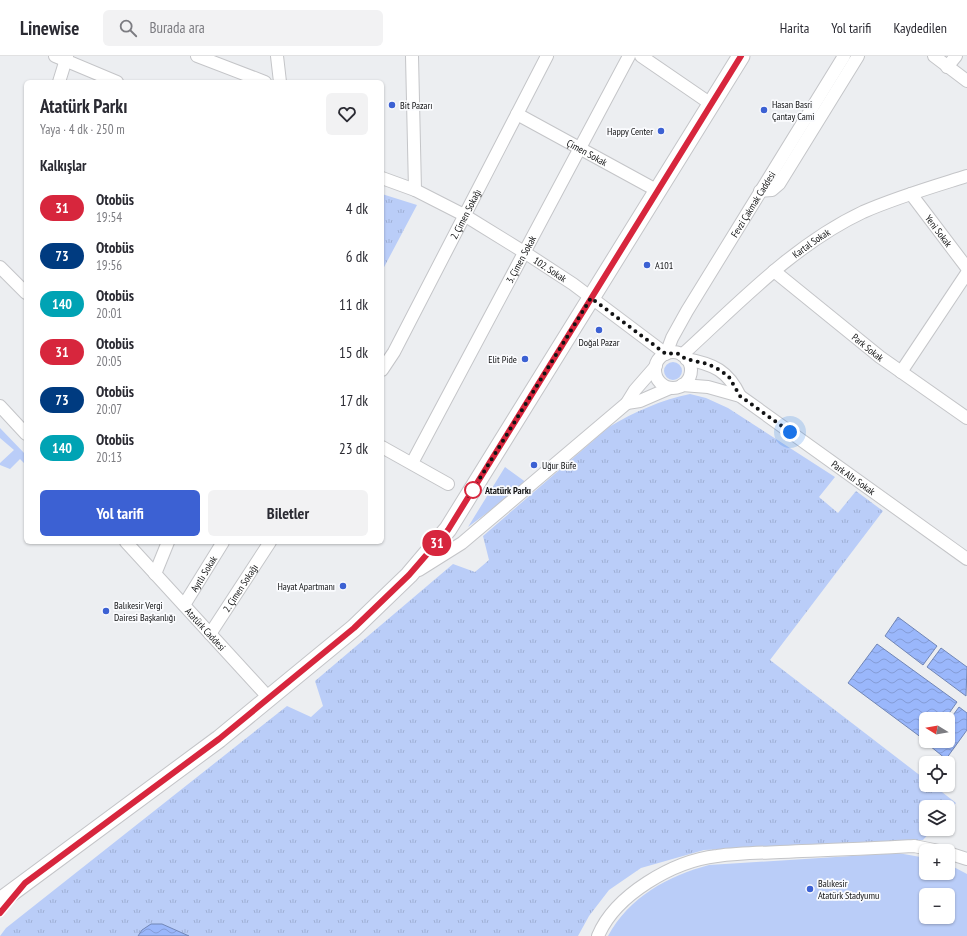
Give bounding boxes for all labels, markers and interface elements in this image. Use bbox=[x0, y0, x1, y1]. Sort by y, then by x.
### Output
search box bbox=[103, 10, 383, 46]
text: Linewise bbox=[20, 16, 79, 40]
icon: search bbox=[117, 17, 139, 39]
text: Burada ara bbox=[149, 18, 205, 37]
text: Harita bbox=[780, 19, 809, 37]
text: Yol tarifi bbox=[831, 19, 871, 37]
text: Kaydedilen bbox=[893, 19, 947, 37]
button: heart bbox=[326, 93, 368, 135]
text: Atatürk Parkı bbox=[40, 94, 127, 118]
place label: Hasan Basri Çantay Cami bbox=[772, 98, 814, 123]
place label: Bit Pazarı bbox=[400, 99, 433, 112]
marker: Bit Pazarı bbox=[387, 100, 397, 110]
marker: Hasan Basri Çantay Cami bbox=[759, 105, 769, 115]
text: Yaya · 4 dk · 250 m bbox=[40, 121, 125, 138]
place label: Happy Center bbox=[607, 125, 653, 138]
marker: Happy Center bbox=[656, 126, 666, 136]
street label: Çimen Sokak bbox=[565, 136, 610, 169]
text: Kalkışlar bbox=[40, 156, 86, 175]
street label: Fevzi Çakmak Caddesi bbox=[728, 169, 778, 240]
street label: 2. Çimen Sokağı bbox=[447, 187, 484, 241]
text: Otobüs bbox=[96, 190, 134, 209]
text: 31 bbox=[55, 199, 69, 217]
text: 4 dk bbox=[346, 199, 368, 218]
text: 19:54 bbox=[96, 209, 122, 226]
street label: Yeni Sokak bbox=[922, 212, 955, 249]
street label: Kartal Sokak bbox=[789, 225, 832, 261]
street label: 3. Çimen Sokak bbox=[503, 233, 539, 285]
text: Otobüs bbox=[96, 238, 134, 257]
text: 73 bbox=[55, 247, 69, 265]
text: 6 dk bbox=[346, 247, 368, 266]
street label: 102. Sokak bbox=[531, 254, 569, 285]
text: 19:56 bbox=[96, 257, 122, 274]
place label: A101 bbox=[655, 259, 673, 272]
marker: A101 bbox=[642, 260, 652, 270]
text: Otobüs bbox=[96, 286, 134, 305]
text: 140 bbox=[52, 295, 72, 313]
text: 11 dk bbox=[339, 295, 368, 314]
text: 20:01 bbox=[96, 305, 122, 322]
marker: Doğal Pazar bbox=[594, 325, 604, 335]
street label: Park Sokak bbox=[849, 330, 886, 364]
text: Otobüs bbox=[96, 334, 134, 353]
place label: Doğal Pazar bbox=[579, 336, 620, 349]
text: 31 bbox=[55, 343, 69, 361]
text: 15 dk bbox=[339, 343, 368, 362]
text: 20:05 bbox=[96, 353, 122, 370]
place label: Elit Pide bbox=[488, 353, 517, 366]
marker: Elit Pide bbox=[520, 354, 530, 364]
text: Otobüs bbox=[96, 382, 134, 401]
text: 73 bbox=[55, 391, 69, 409]
text: 17 dk bbox=[340, 391, 368, 410]
text: 20:07 bbox=[96, 401, 122, 418]
your location bbox=[780, 422, 800, 442]
text: Otobüs bbox=[96, 430, 134, 449]
text: 140 bbox=[52, 439, 72, 457]
text: 23 dk bbox=[339, 439, 368, 458]
text: 20:13 bbox=[96, 449, 122, 466]
street label: Park Altı Sokak bbox=[829, 457, 878, 498]
place label: Uğur Büfe bbox=[542, 459, 576, 472]
marker: Uğur Büfe bbox=[529, 460, 539, 470]
marker: Atatürk Parkı bbox=[464, 481, 482, 499]
place label: Atatürk Parkı bbox=[484, 484, 531, 497]
button: Yol tarifi bbox=[40, 490, 200, 536]
button: Biletler bbox=[208, 490, 368, 536]
line badge: 31 bbox=[419, 530, 455, 556]
text: 31 bbox=[430, 534, 444, 552]
street label: Ayıtlı Sokak bbox=[187, 553, 220, 594]
street label: 2. Çimen Sokağı bbox=[220, 561, 260, 614]
place label: Hayat Apartmanı bbox=[277, 580, 335, 593]
marker: Hayat Apartmanı bbox=[338, 581, 348, 591]
place label: Balıkesir Vergi Dairesi Başkanlığı bbox=[114, 599, 175, 624]
street label: Atatürk Caddesi bbox=[183, 605, 229, 653]
marker: Balıkesir Vergi Dairesi Başkanlığı bbox=[101, 606, 111, 616]
north arrow bbox=[919, 712, 955, 748]
map controls bbox=[919, 712, 955, 924]
button: locate bbox=[919, 756, 955, 792]
button: layers bbox=[919, 800, 955, 836]
button: + bbox=[919, 844, 955, 880]
place label: Balıkesir Atatürk Stadyumu bbox=[818, 877, 879, 902]
marker: Balıkesir Atatürk Stadyumu bbox=[805, 884, 815, 894]
button: − bbox=[919, 888, 955, 924]

